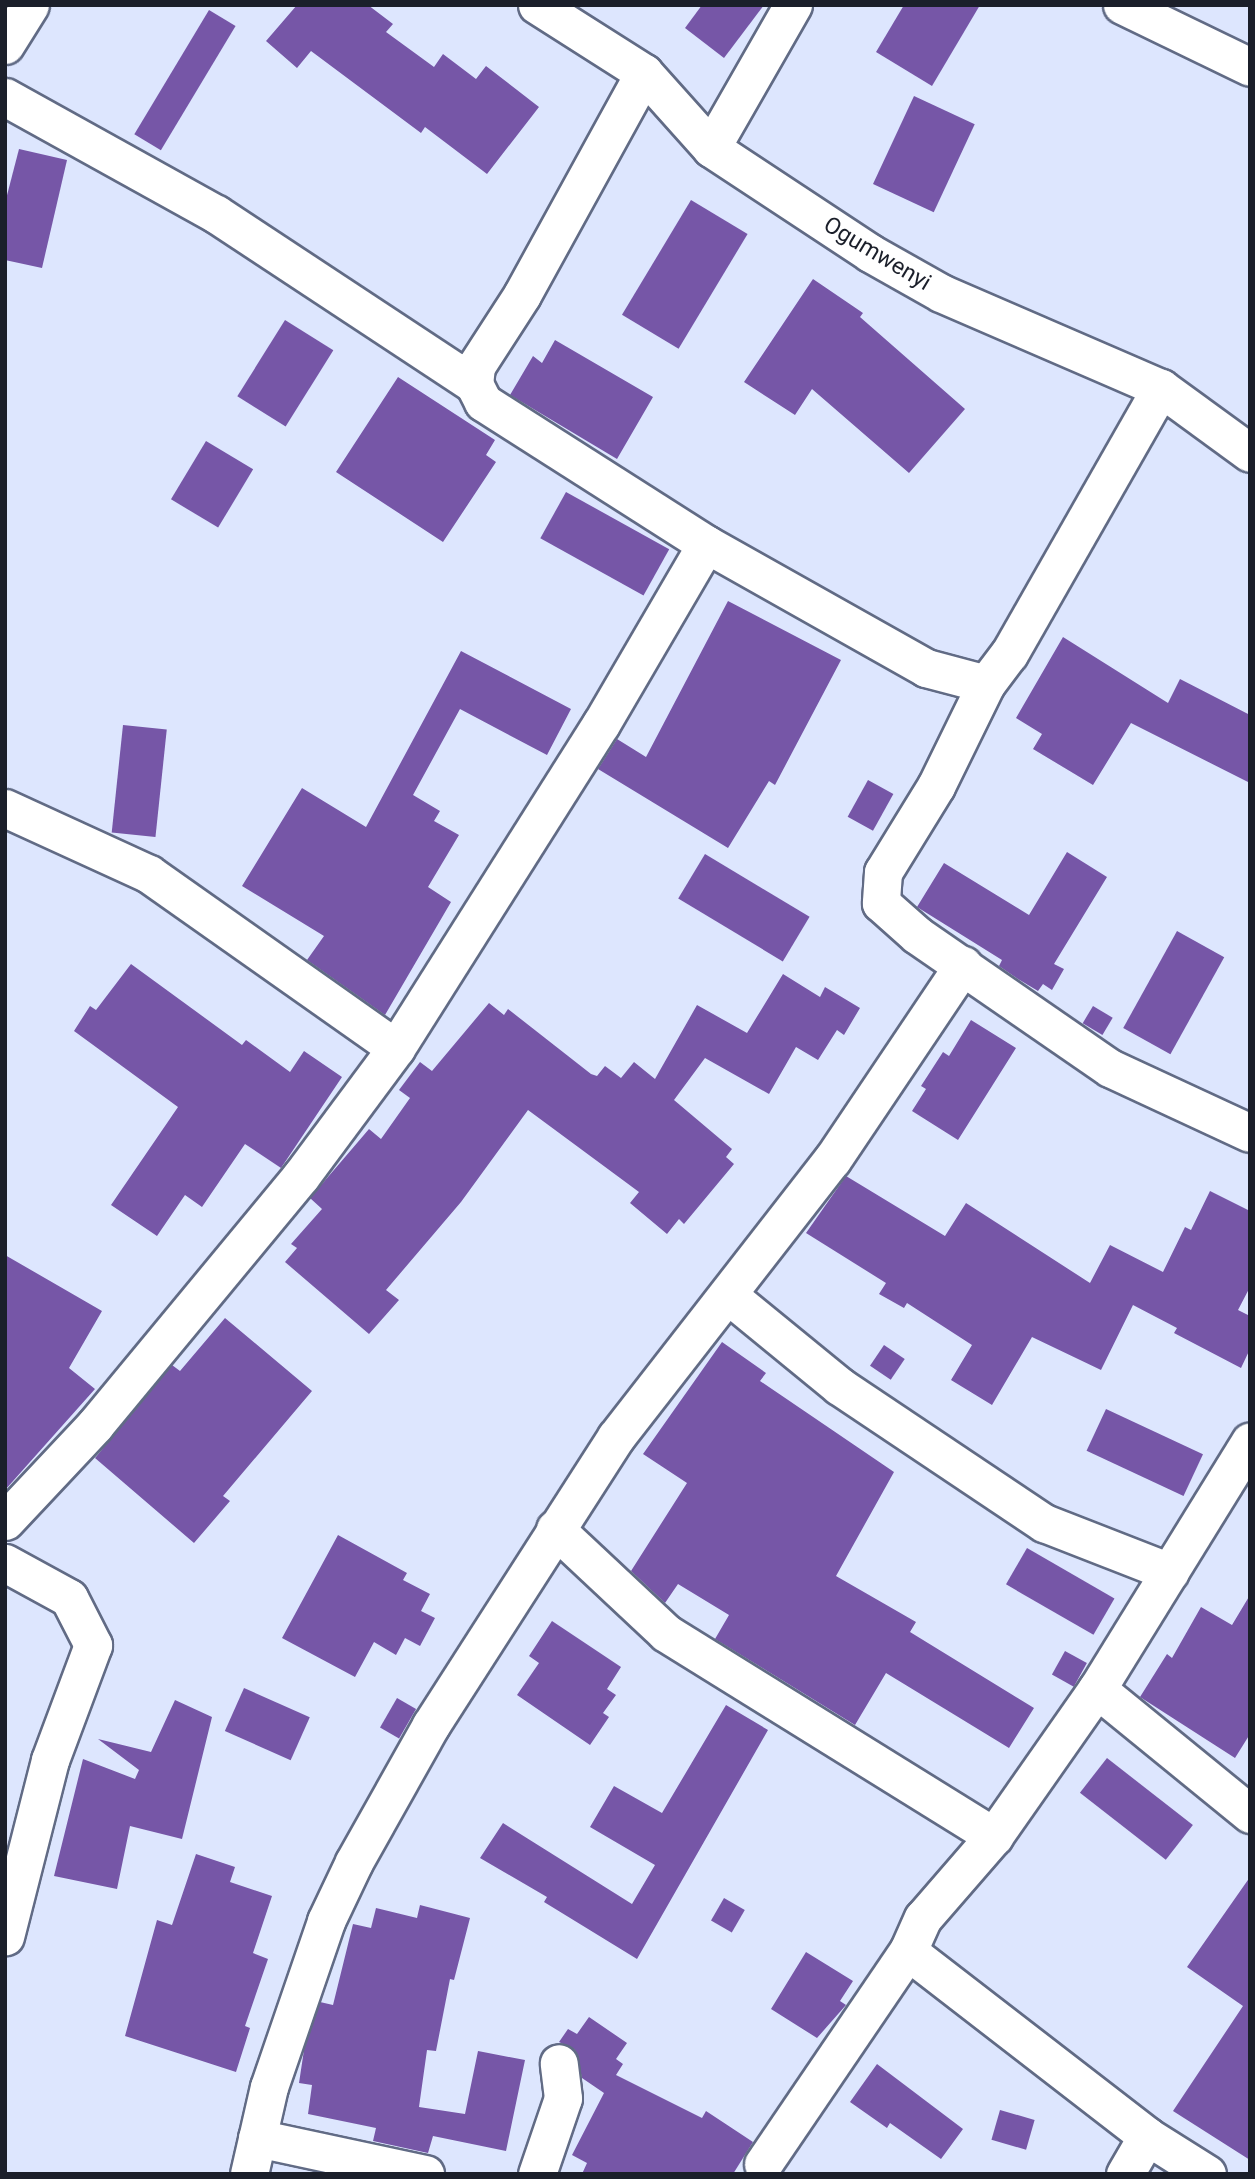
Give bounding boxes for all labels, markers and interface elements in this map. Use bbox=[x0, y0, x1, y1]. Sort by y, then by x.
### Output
street label: Ogumwenyi bbox=[818, 211, 936, 297]

